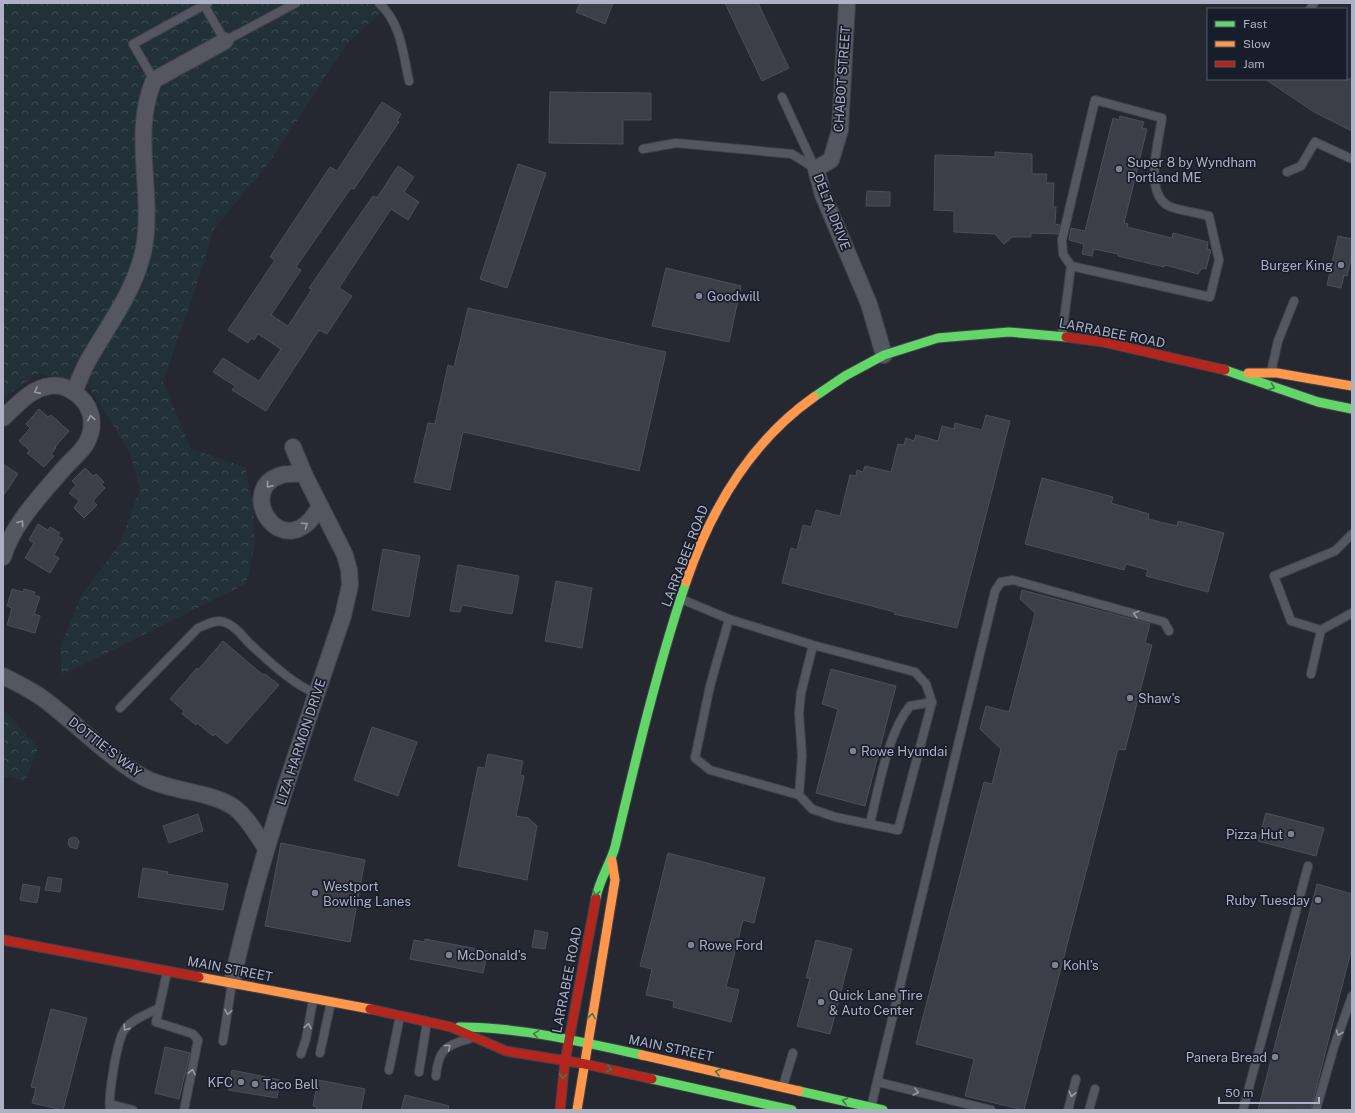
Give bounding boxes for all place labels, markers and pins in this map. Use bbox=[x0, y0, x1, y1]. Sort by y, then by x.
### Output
place label: Super 8 by Wyndham Portland ME bbox=[1127, 155, 1256, 185]
marker: Super 8 by Wyndham Portland ME bbox=[1114, 164, 1124, 174]
place label: Burger King bbox=[1261, 258, 1333, 273]
marker: Burger King bbox=[1336, 260, 1346, 270]
place label: Goodwill bbox=[707, 289, 760, 304]
marker: Goodwill bbox=[694, 291, 704, 301]
place label: Shaw's bbox=[1138, 691, 1180, 706]
marker: Shaw's bbox=[1125, 693, 1135, 703]
place label: Rowe Hyundai bbox=[861, 744, 948, 759]
marker: Rowe Hyundai bbox=[848, 746, 858, 756]
place label: Pizza Hut bbox=[1226, 827, 1283, 842]
marker: Pizza Hut bbox=[1286, 829, 1296, 839]
place label: Westport Bowling Lanes bbox=[323, 879, 411, 909]
marker: Westport Bowling Lanes bbox=[310, 888, 320, 898]
place label: Ruby Tuesday bbox=[1226, 893, 1310, 908]
marker: Ruby Tuesday bbox=[1313, 895, 1323, 905]
place label: Rowe Ford bbox=[699, 938, 763, 953]
marker: Rowe Ford bbox=[686, 940, 696, 950]
place label: McDonald's bbox=[457, 948, 527, 963]
marker: McDonald's bbox=[444, 950, 454, 960]
place label: Kohl's bbox=[1063, 958, 1099, 973]
marker: Kohl's bbox=[1050, 960, 1060, 970]
place label: Quick Lane Tire & Auto Center bbox=[829, 988, 923, 1018]
marker: Quick Lane Tire & Auto Center bbox=[816, 997, 826, 1007]
place label: Panera Bread bbox=[1186, 1050, 1267, 1065]
marker: Panera Bread bbox=[1270, 1052, 1280, 1062]
place label: KFC bbox=[207, 1075, 233, 1090]
marker: KFC bbox=[236, 1077, 246, 1087]
place label: Taco Bell bbox=[263, 1077, 318, 1092]
marker: Taco Bell bbox=[250, 1079, 260, 1089]

